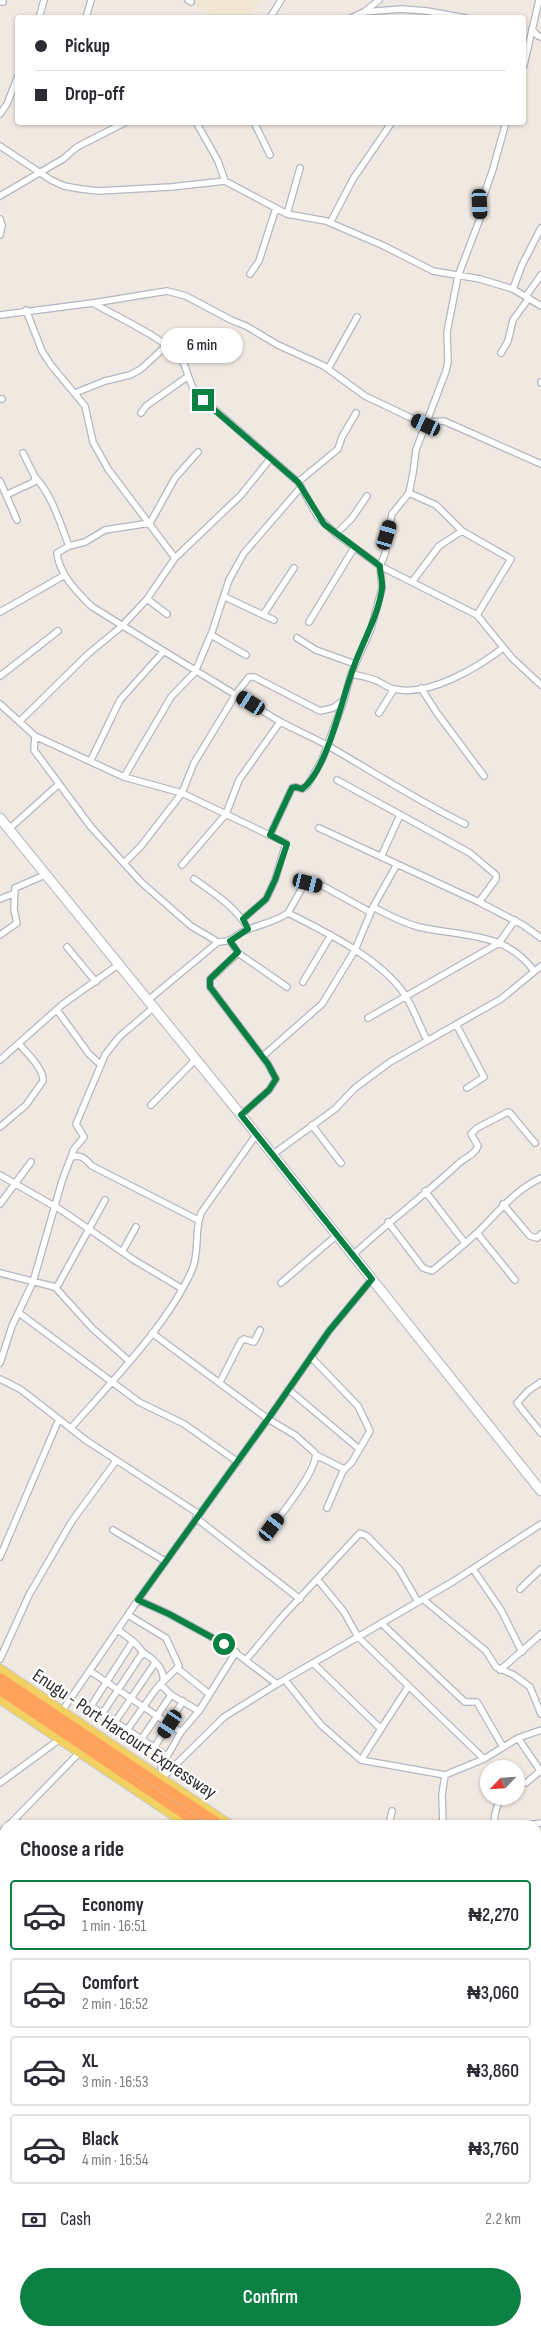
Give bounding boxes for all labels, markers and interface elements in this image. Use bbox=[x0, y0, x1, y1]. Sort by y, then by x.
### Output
text: Pickup bbox=[65, 35, 110, 58]
text: Drop-off bbox=[65, 83, 125, 106]
car bbox=[471, 189, 488, 219]
callout: 6 min bbox=[162, 328, 244, 362]
text: 6 min bbox=[187, 336, 217, 355]
route end bbox=[192, 389, 214, 411]
car bbox=[409, 412, 442, 438]
car bbox=[375, 518, 398, 552]
car bbox=[234, 689, 267, 717]
car bbox=[291, 872, 324, 894]
car bbox=[256, 1511, 287, 1543]
route start bbox=[213, 1633, 235, 1655]
street label: Enugu - Port Harcourt Expressway bbox=[28, 1664, 221, 1805]
car bbox=[155, 1707, 184, 1741]
north arrow bbox=[480, 1760, 525, 1805]
map controls bbox=[480, 1760, 525, 1805]
text: Choose a ride bbox=[20, 1836, 124, 1863]
icon: car bbox=[22, 1893, 67, 1938]
text: Economy bbox=[82, 1894, 144, 1917]
text: ₦2,270 bbox=[468, 1904, 519, 1927]
text: 1 min · 16:51 bbox=[82, 1917, 146, 1936]
icon: car bbox=[22, 1971, 67, 2016]
text: Comfort bbox=[82, 1972, 139, 1995]
text: ₦3,060 bbox=[467, 1982, 519, 2005]
text: 2 min · 16:52 bbox=[82, 1995, 148, 2014]
icon: car bbox=[22, 2049, 67, 2094]
text: XL bbox=[82, 2050, 98, 2073]
text: ₦3,860 bbox=[467, 2060, 519, 2083]
text: 3 min · 16:53 bbox=[82, 2073, 148, 2092]
icon: car bbox=[22, 2127, 67, 2172]
text: Black bbox=[82, 2128, 119, 2151]
text: ₦3,760 bbox=[468, 2138, 519, 2161]
text: 4 min · 16:54 bbox=[82, 2151, 148, 2170]
icon: cash bbox=[20, 2206, 48, 2234]
text: Cash bbox=[60, 2208, 91, 2231]
text: 2.2 km bbox=[485, 2210, 521, 2229]
button: Confirm bbox=[20, 2268, 521, 2326]

